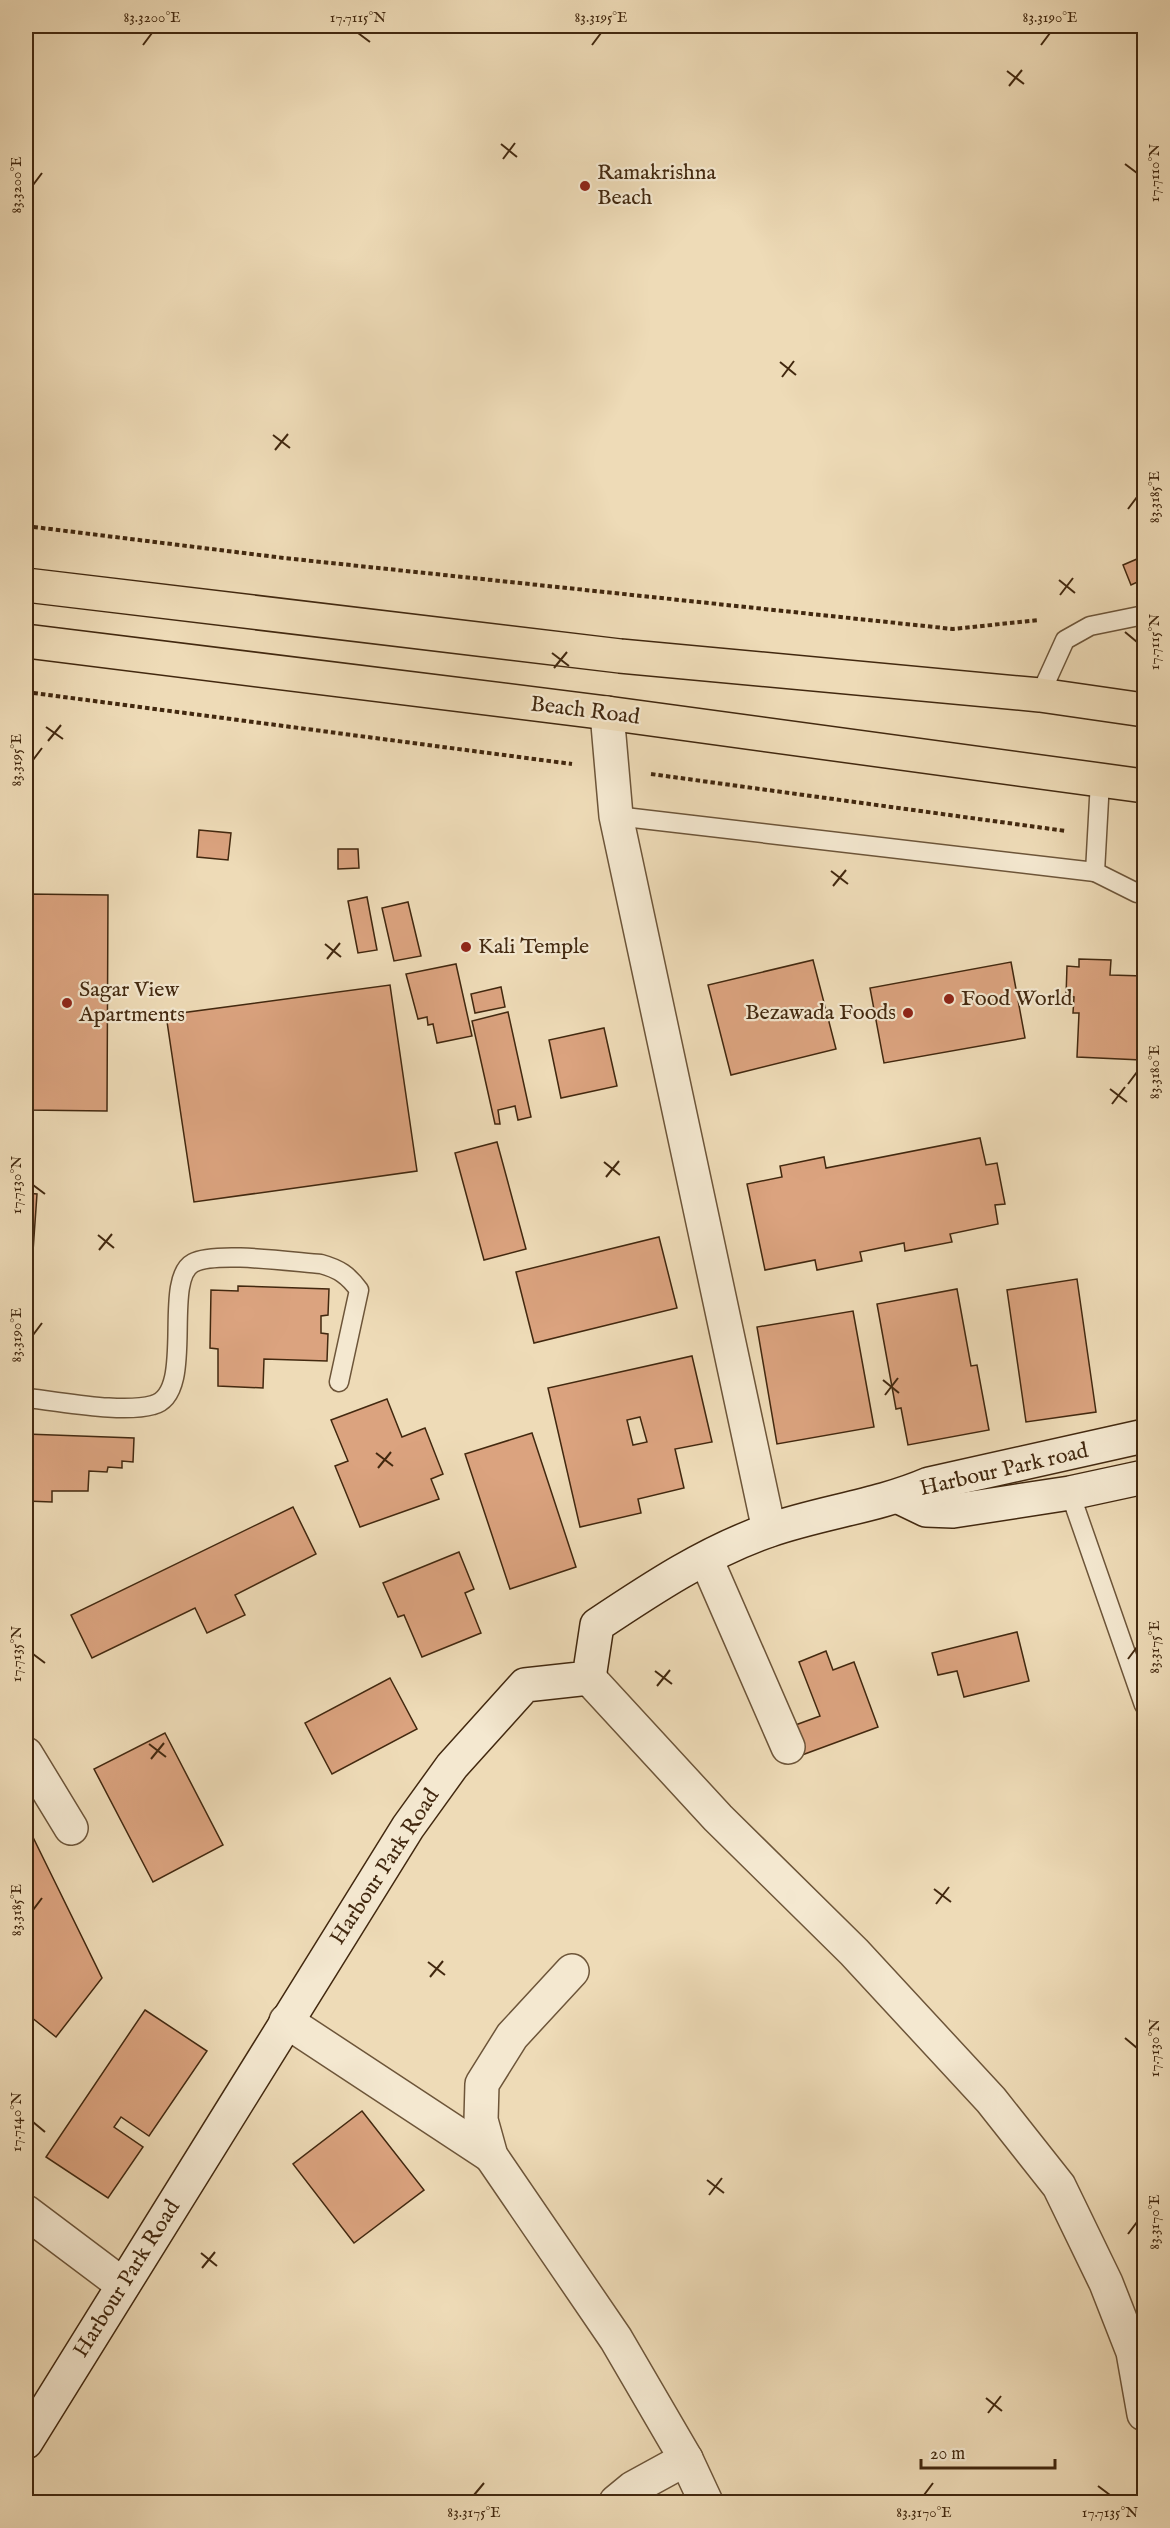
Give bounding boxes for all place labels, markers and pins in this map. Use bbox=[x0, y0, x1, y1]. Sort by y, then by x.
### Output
place label: Ramakrishna Beach bbox=[597, 159, 717, 212]
marker: Ramakrishna Beach bbox=[578, 179, 592, 193]
place label: Kali Temple bbox=[478, 933, 589, 961]
marker: Kali Temple bbox=[459, 940, 473, 954]
place label: Sagar View Apartments bbox=[78, 976, 185, 1029]
place label: Food World bbox=[961, 985, 1073, 1013]
marker: Food World bbox=[942, 992, 956, 1006]
marker: Sagar View Apartments bbox=[60, 996, 74, 1010]
place label: Bezawada Foods bbox=[745, 999, 896, 1027]
marker: Bezawada Foods bbox=[901, 1006, 915, 1020]

